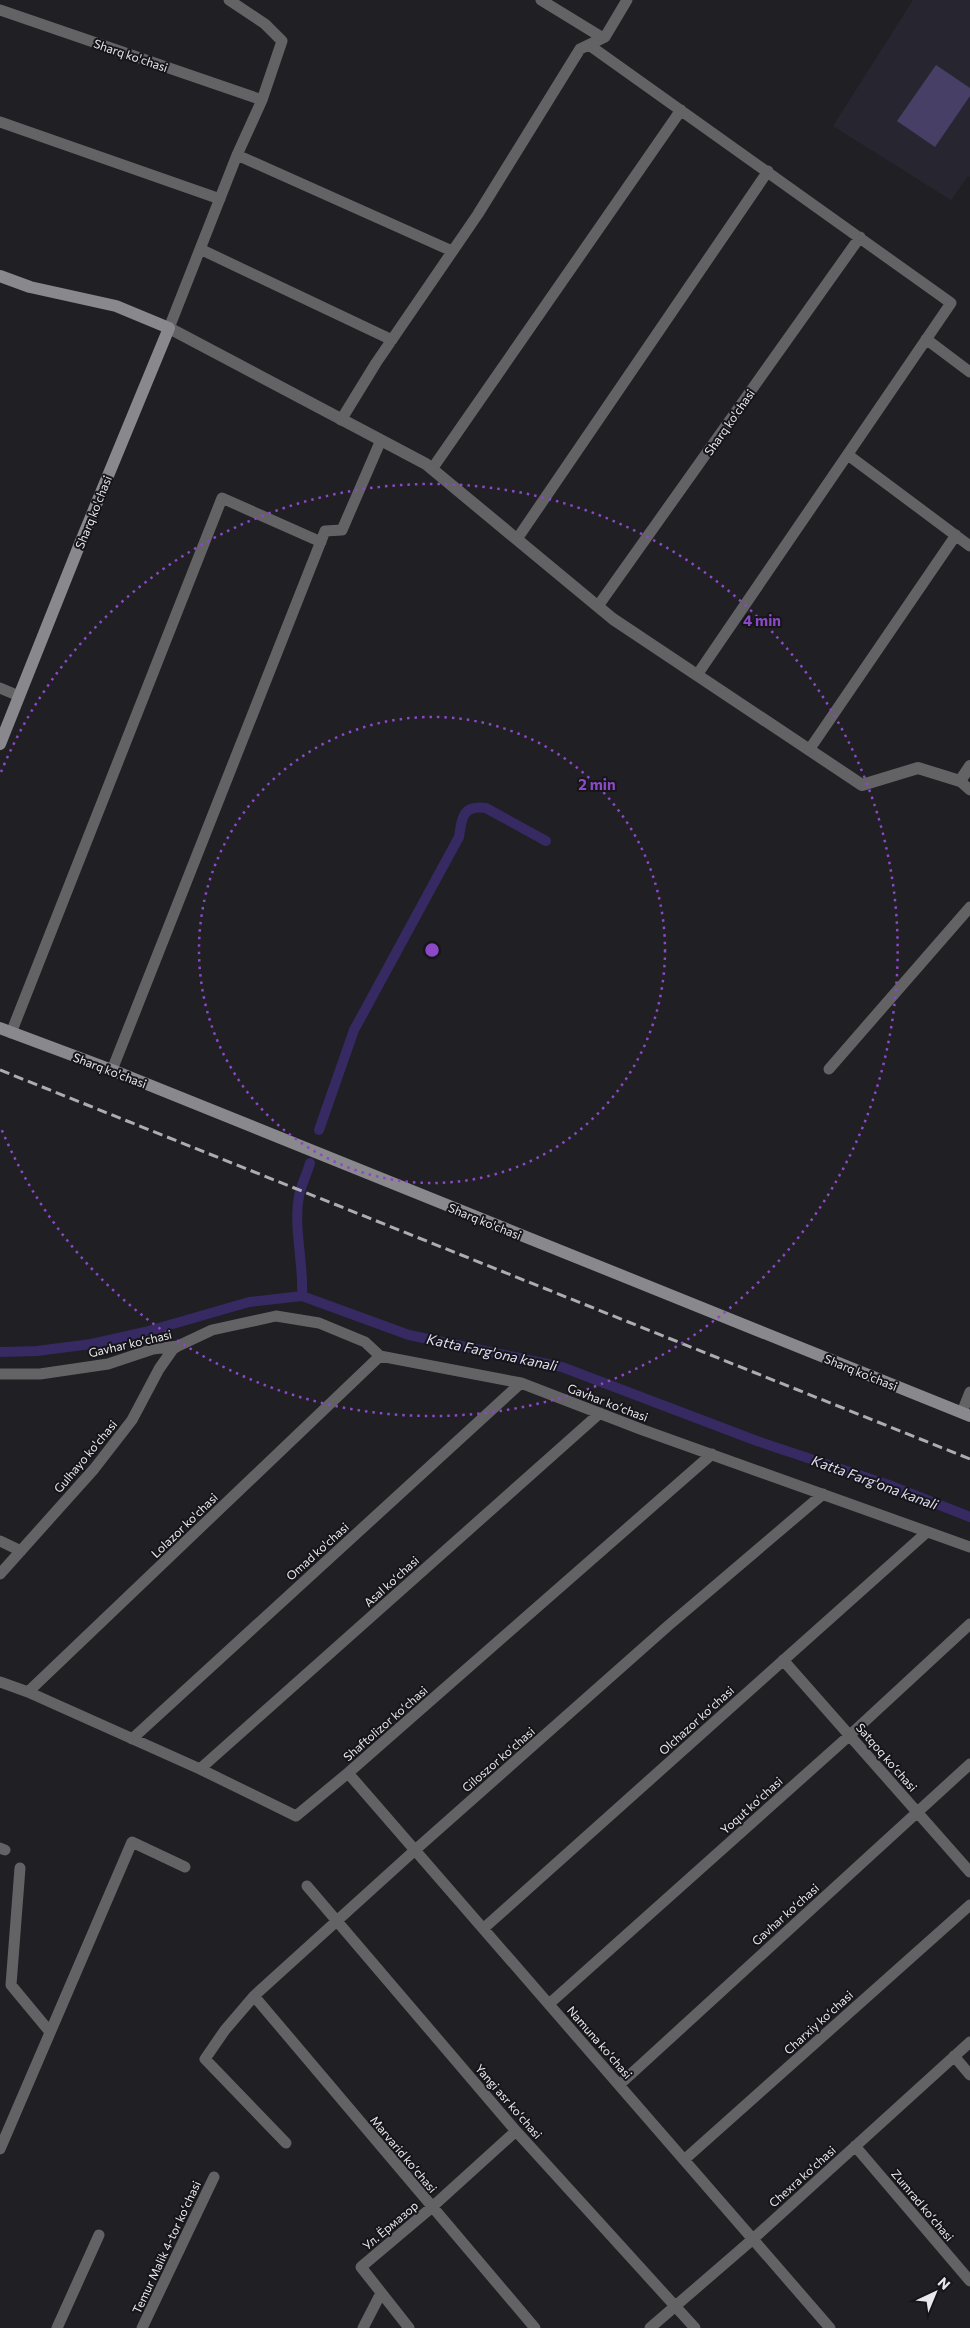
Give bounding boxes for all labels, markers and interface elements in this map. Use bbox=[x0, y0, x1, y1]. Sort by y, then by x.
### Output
street label: Sharq ko'chasi bbox=[92, 36, 170, 74]
street label: Sharq ko'chasi bbox=[701, 386, 757, 458]
street label: Sharq ko'chasi bbox=[72, 473, 114, 551]
text: 4 min bbox=[743, 611, 781, 629]
text: 2 min bbox=[578, 775, 616, 793]
centre of rings bbox=[423, 941, 441, 959]
street label: Sharq ko'chasi bbox=[71, 1050, 149, 1090]
street label: Sharq ko'chasi bbox=[446, 1200, 524, 1242]
street label: Gavhar koʻchasi bbox=[87, 1327, 173, 1359]
water label: Katta Farg'ona kanali bbox=[425, 1330, 559, 1374]
street label: Sharq ko'chasi bbox=[822, 1351, 900, 1393]
street label: Gavhar koʻchasi bbox=[566, 1380, 650, 1424]
street label: Gulhayo ko'chasi bbox=[51, 1417, 119, 1495]
water label: Katta Farg'ona kanali bbox=[810, 1451, 941, 1513]
street label: Lolazor ko'chasi bbox=[148, 1490, 220, 1560]
street label: Omad ko'chasi bbox=[283, 1519, 351, 1583]
street label: Asal koʻchasi bbox=[361, 1553, 421, 1609]
street label: Shaftolizor koʻchasi bbox=[340, 1683, 430, 1763]
street label: Olchazor koʻchasi bbox=[656, 1683, 736, 1757]
street label: Satqoq koʻchasi bbox=[854, 1720, 920, 1794]
street label: Giloszor koʻchasi bbox=[459, 1724, 537, 1794]
street label: Yoqut koʻchasi bbox=[717, 1773, 785, 1837]
street label: Gavhar koʻchasi bbox=[749, 1880, 821, 1948]
street label: Charxiy koʻchasi bbox=[781, 1987, 855, 2057]
street label: Namuna koʻchasi bbox=[565, 2003, 635, 2081]
street label: Yangi asr koʻchasi bbox=[473, 2061, 545, 2141]
street label: Marvarid koʻchasi bbox=[368, 2113, 440, 2195]
street label: Chexra koʻchasi bbox=[766, 2142, 838, 2210]
street label: Zumrad koʻchasi bbox=[889, 2166, 957, 2244]
street label: Temur Malik 4-tor koʻchasi bbox=[129, 2178, 203, 2316]
street label: Ул. Ёрмазор bbox=[359, 2198, 421, 2252]
north arrow bbox=[910, 2268, 960, 2318]
text: N bbox=[935, 2274, 954, 2293]

